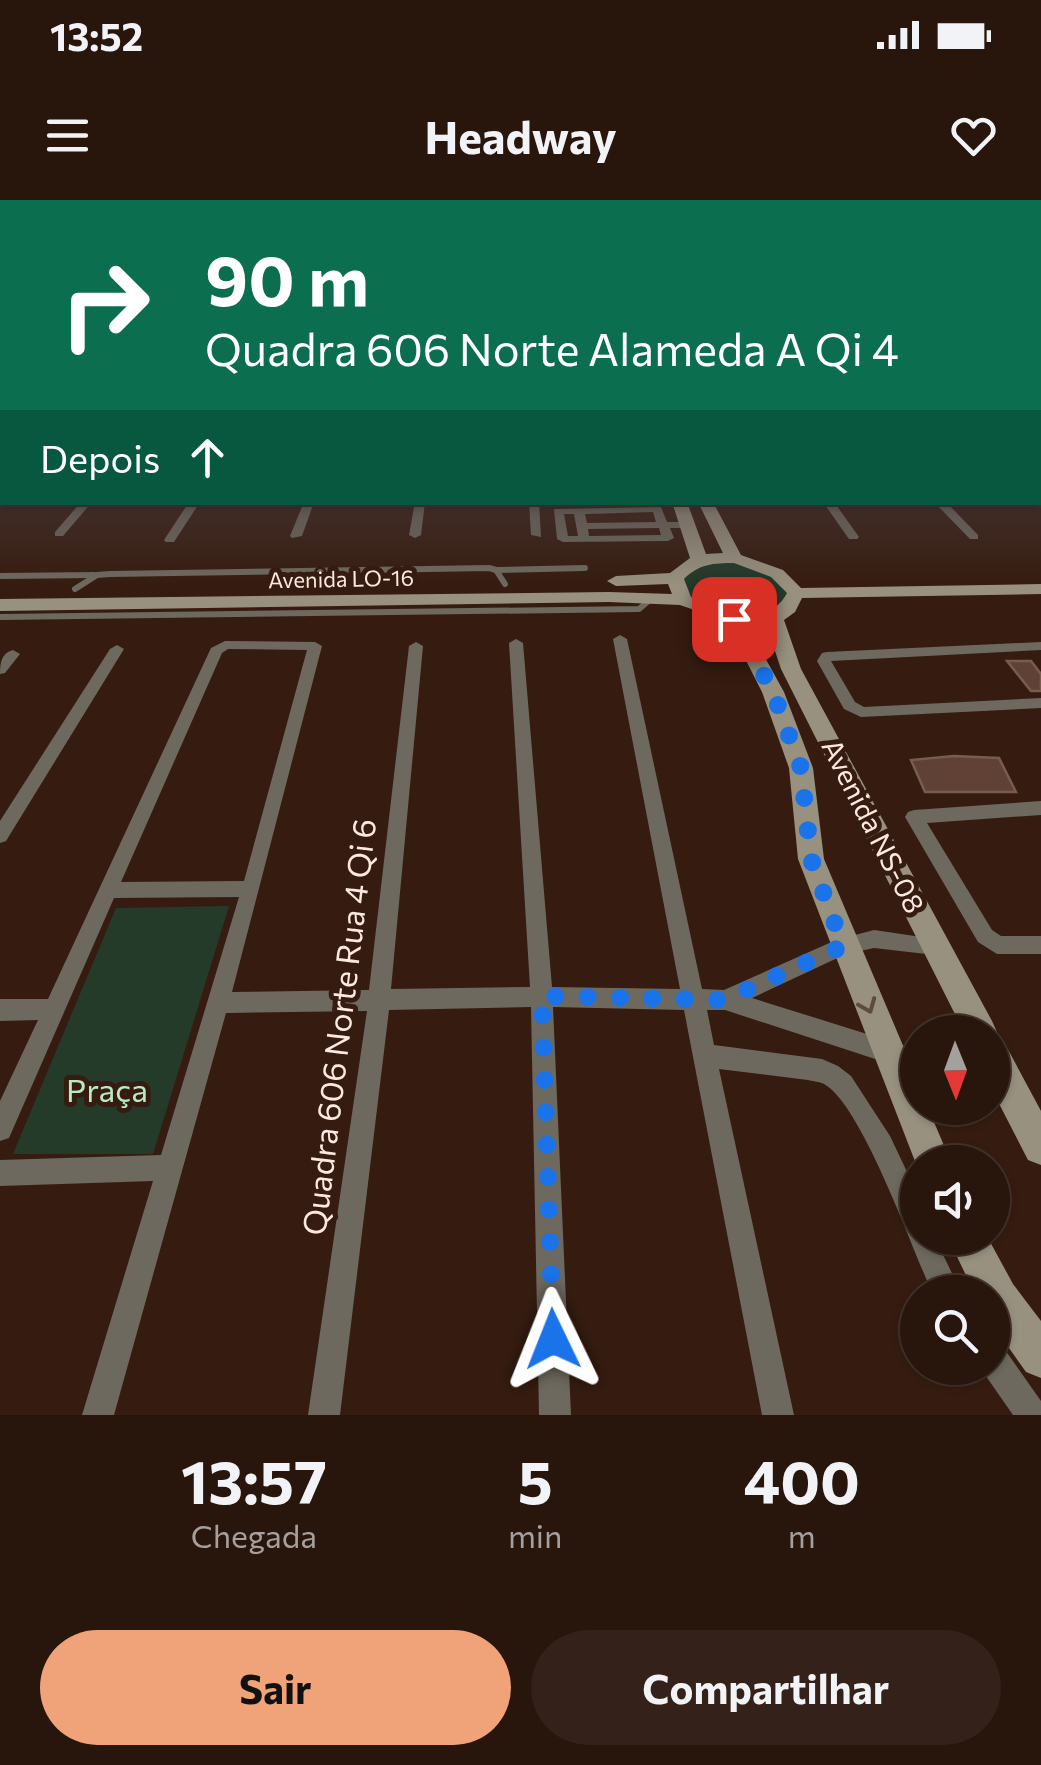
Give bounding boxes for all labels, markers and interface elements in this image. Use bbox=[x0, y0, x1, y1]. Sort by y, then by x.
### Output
text: 13:52 bbox=[50, 12, 143, 59]
icon: menu bbox=[40, 108, 95, 163]
text: Headway bbox=[424, 108, 617, 163]
icon: heart bbox=[946, 108, 1001, 163]
text: 90 m bbox=[205, 235, 369, 320]
icon: right bbox=[40, 240, 170, 370]
text: Quadra 606 Norte Alameda A Qi 4 bbox=[205, 320, 899, 375]
icon: ahead bbox=[180, 430, 235, 485]
text: Depois bbox=[40, 434, 160, 481]
street label: Avenida LO-16 bbox=[268, 564, 414, 593]
pin bbox=[692, 577, 777, 662]
icon: arrive bbox=[707, 592, 762, 647]
street label: Avenida NS-08 bbox=[815, 733, 932, 918]
street label: Quadra 606 Norte Rua 4 Qi 6 bbox=[293, 816, 383, 1237]
one-way arrow bbox=[856, 996, 876, 1013]
north arrow bbox=[900, 1015, 1010, 1125]
map controls bbox=[900, 1015, 1010, 1385]
park label: Praça bbox=[66, 1069, 148, 1109]
button: sound bbox=[900, 1145, 1010, 1255]
button: search bbox=[900, 1275, 1010, 1385]
position arrow bbox=[501, 1287, 605, 1391]
text: 13:57 bbox=[181, 1443, 327, 1516]
text: 5 bbox=[518, 1443, 553, 1516]
text: 400 bbox=[743, 1443, 860, 1516]
text: Chegada bbox=[191, 1515, 317, 1555]
text: min bbox=[508, 1515, 562, 1555]
text: m bbox=[788, 1515, 816, 1555]
button: Sair bbox=[40, 1630, 511, 1745]
button: Compartilhar bbox=[531, 1630, 1001, 1745]

